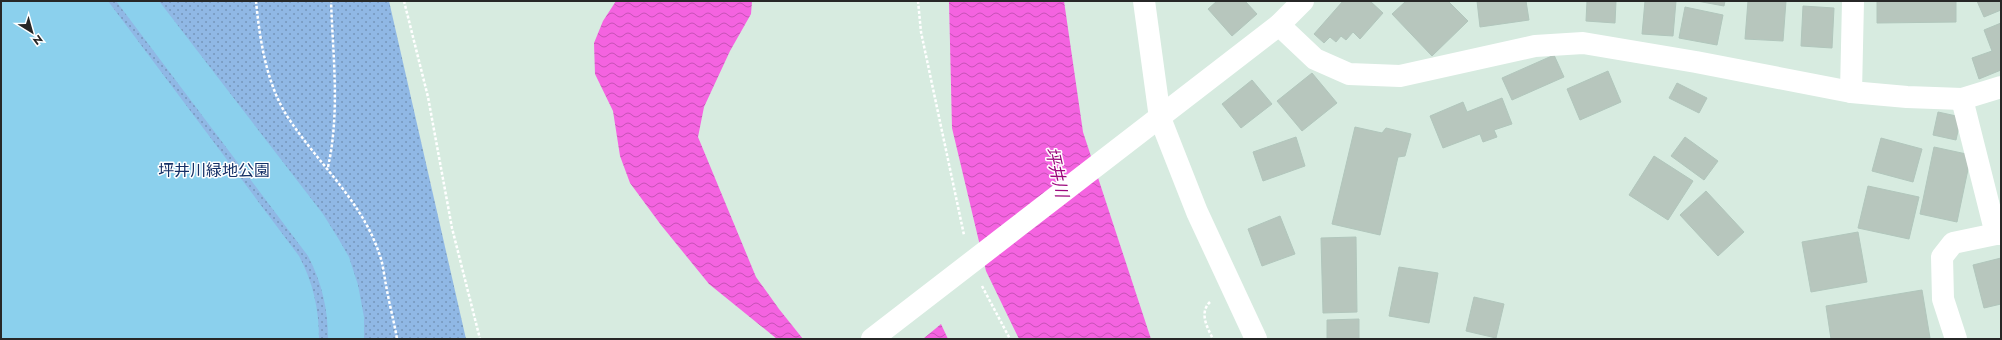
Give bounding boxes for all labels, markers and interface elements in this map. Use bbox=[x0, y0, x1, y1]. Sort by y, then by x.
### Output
north arrow bbox=[12, 12, 52, 52]
text: N bbox=[30, 31, 46, 49]
water label: 坪井川 bbox=[1040, 144, 1075, 201]
park label: 坪井川緑地公園 bbox=[158, 159, 270, 182]

